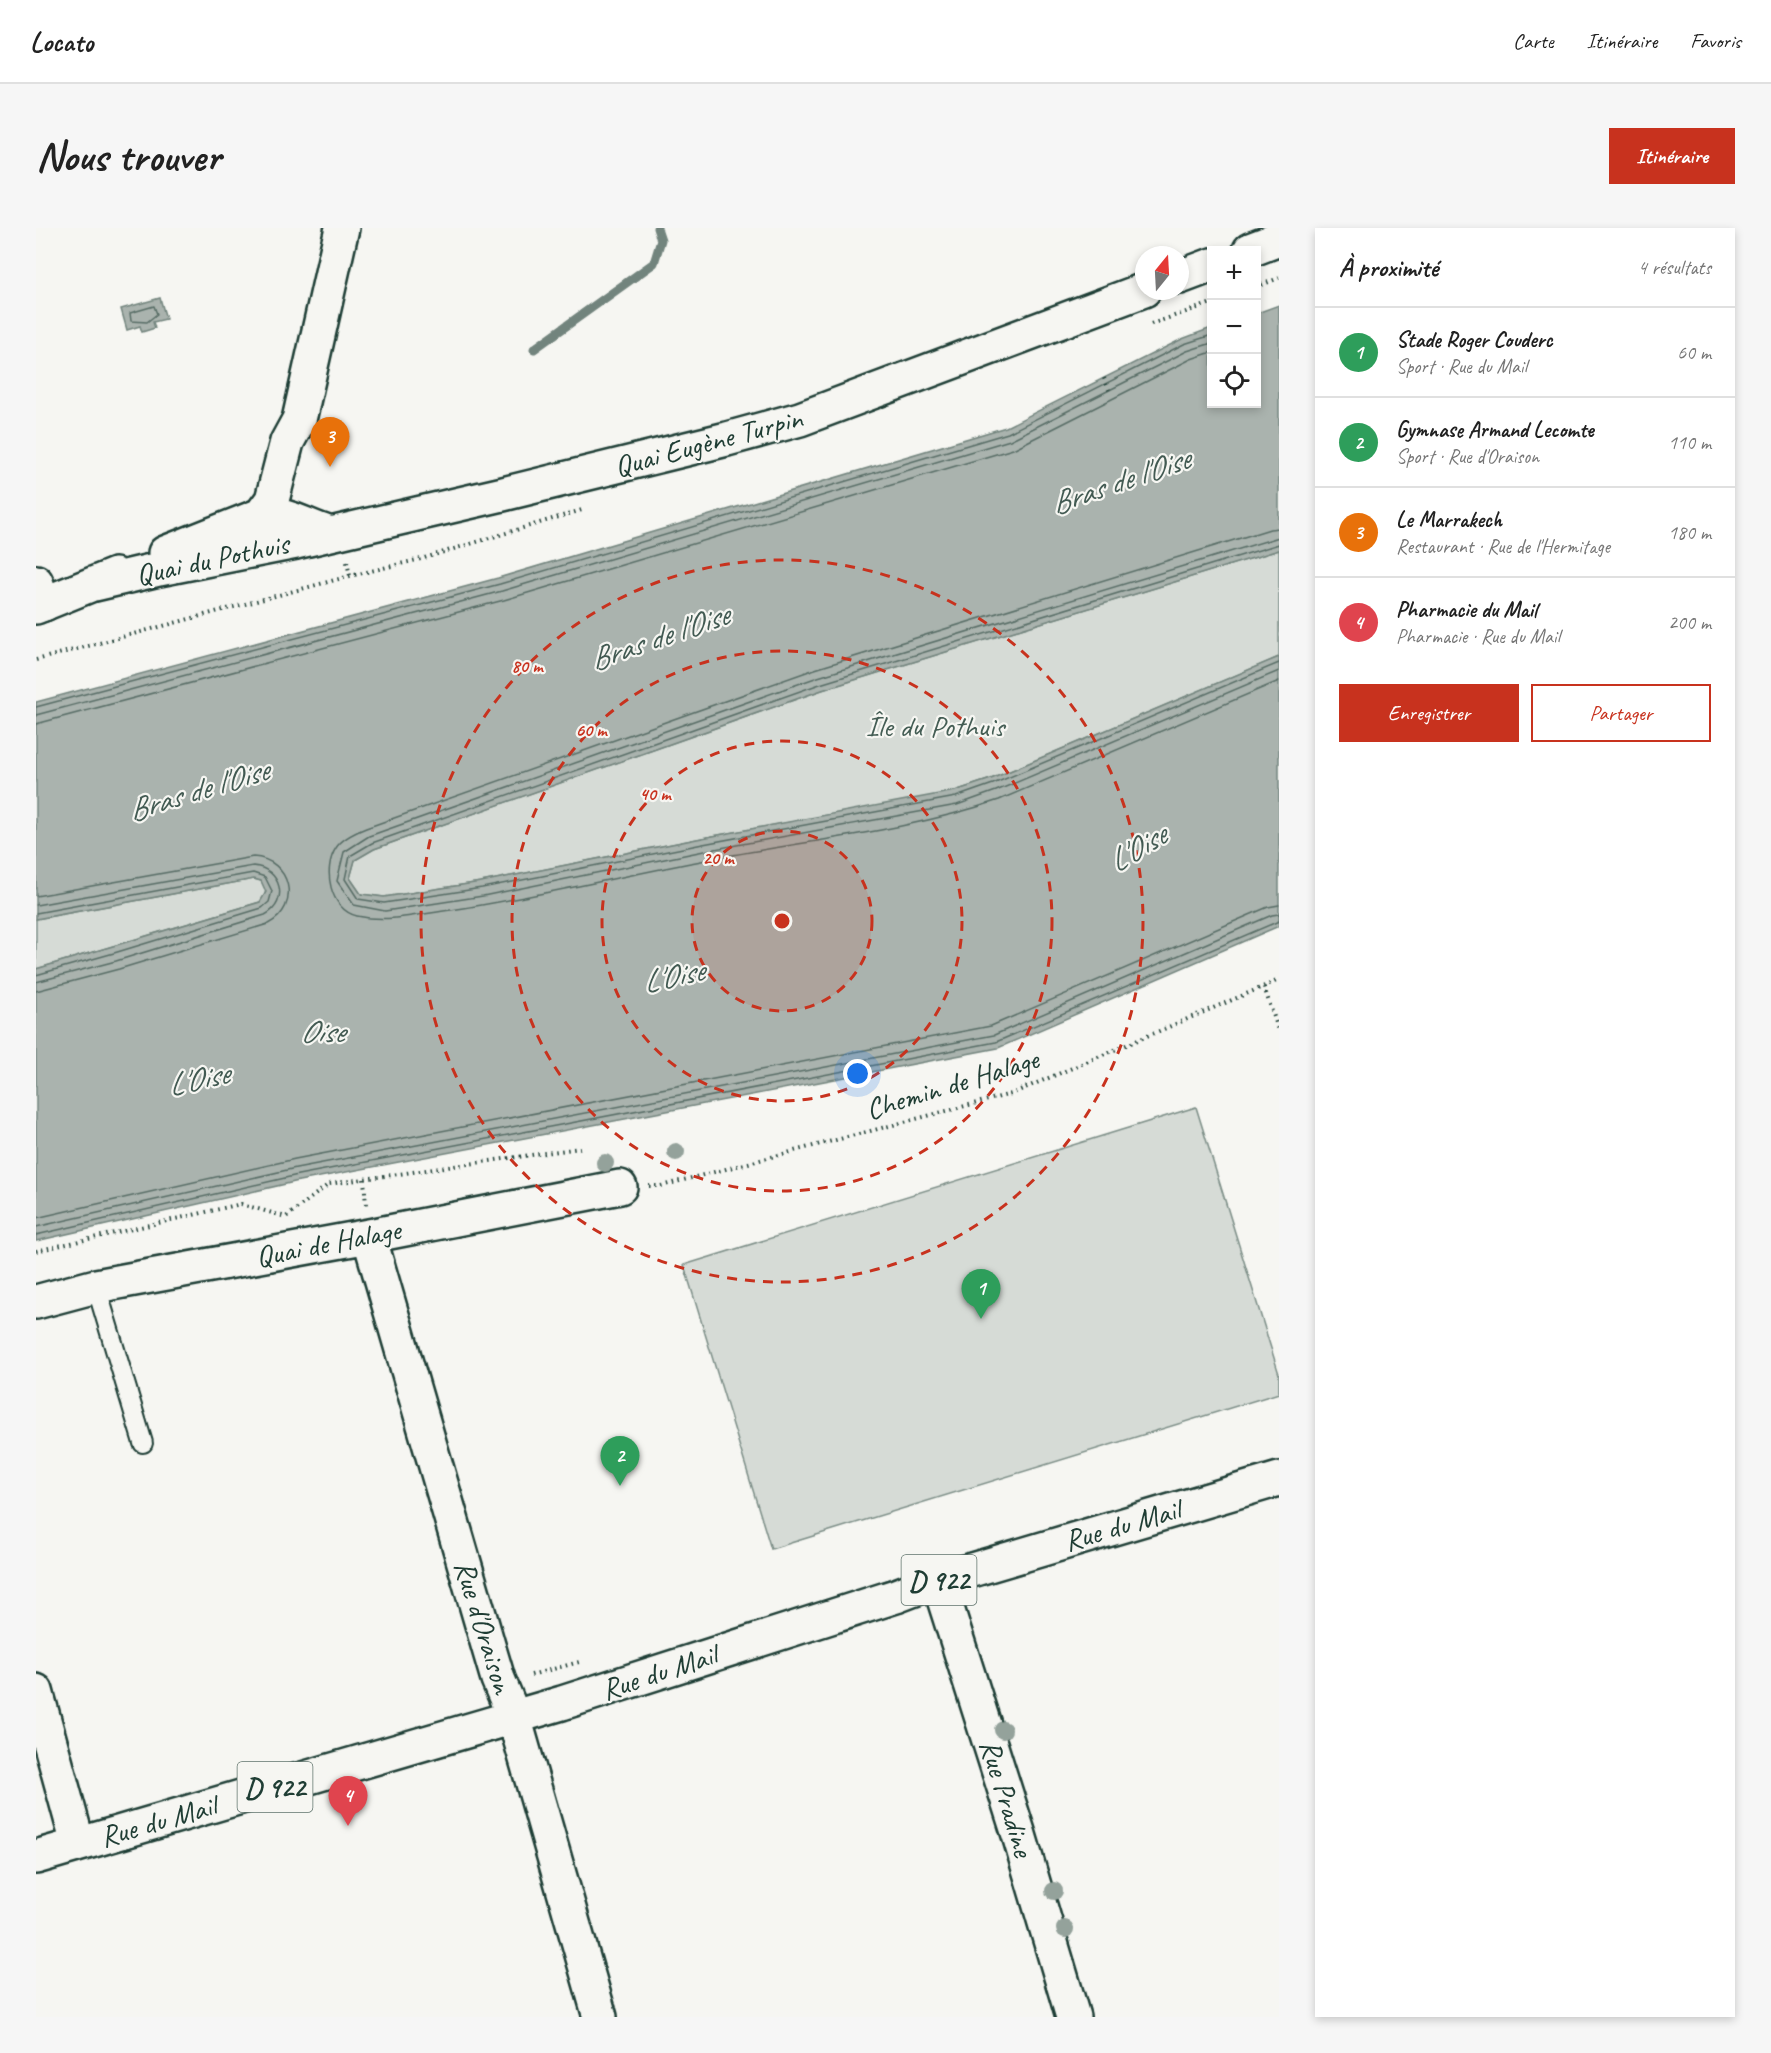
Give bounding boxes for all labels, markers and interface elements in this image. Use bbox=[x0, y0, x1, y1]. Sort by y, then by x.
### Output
text: Locato bbox=[30, 24, 93, 59]
text: Carte bbox=[1513, 28, 1554, 54]
text: Itinéraire bbox=[1587, 28, 1657, 54]
text: Favoris bbox=[1690, 28, 1741, 54]
button: Itinéraire bbox=[1609, 128, 1735, 184]
text: Nous trouver bbox=[36, 130, 220, 183]
north arrow bbox=[1135, 246, 1189, 300]
map controls bbox=[1207, 246, 1261, 408]
button: + bbox=[1207, 246, 1261, 300]
text: À proximité bbox=[1339, 251, 1438, 284]
text: 4 résultats bbox=[1638, 255, 1711, 280]
button: − bbox=[1207, 300, 1261, 354]
text: Stade Roger Couderc bbox=[1396, 326, 1553, 354]
text: 1 bbox=[1354, 340, 1363, 365]
text: 60 m bbox=[1677, 340, 1711, 365]
button: locate bbox=[1207, 354, 1261, 408]
text: Sport · Rue du Mail bbox=[1396, 354, 1527, 379]
street label: Quai Eugène Turpin bbox=[610, 398, 808, 485]
text: Gymnase Armand Lecomte bbox=[1396, 416, 1594, 444]
pin: 3 bbox=[310, 418, 350, 467]
text: 2 bbox=[1354, 430, 1363, 455]
text: 110 m bbox=[1668, 430, 1711, 455]
water label: Bras de l'Oise bbox=[1045, 437, 1199, 524]
text: Sport · Rue d'Oraison bbox=[1396, 444, 1539, 469]
text: Le Marrakech bbox=[1396, 506, 1502, 534]
text: 3 bbox=[1354, 520, 1363, 545]
text: 180 m bbox=[1668, 520, 1711, 545]
street label: Quai du Pothuis bbox=[132, 524, 294, 594]
text: Restaurant · Rue de l'Hermitage bbox=[1396, 534, 1610, 559]
water label: Bras de l'Oise bbox=[584, 593, 738, 680]
text: Pharmacie du Mail bbox=[1396, 596, 1537, 624]
text: 4 bbox=[1354, 610, 1363, 635]
text: 200 m bbox=[1668, 610, 1711, 635]
text: Pharmacie · Rue du Mail bbox=[1396, 624, 1560, 649]
text: 80 m bbox=[512, 655, 544, 677]
button: Enregistrer bbox=[1339, 684, 1519, 742]
button: Partager bbox=[1531, 684, 1711, 742]
park label: Île du Pothuis bbox=[866, 707, 1007, 745]
text: 60 m bbox=[575, 719, 608, 741]
water label: Bras de l'Oise bbox=[123, 748, 277, 831]
text: 40 m bbox=[640, 783, 672, 805]
water label: L'Oise bbox=[1100, 812, 1178, 881]
text: 20 m bbox=[703, 847, 735, 869]
centre of rings bbox=[772, 911, 792, 931]
water label: L'Oise bbox=[639, 949, 712, 1002]
water label: Oise bbox=[300, 1011, 349, 1052]
street label: Chemin de Halage bbox=[861, 1039, 1045, 1128]
water label: L'Oise bbox=[164, 1052, 237, 1105]
your location bbox=[843, 1059, 872, 1088]
street label: Quai de Halage bbox=[252, 1210, 406, 1276]
pin: 1 bbox=[962, 1270, 1000, 1319]
pin: 2 bbox=[600, 1436, 640, 1486]
street label: Rue du Mail bbox=[1060, 1489, 1189, 1560]
road number: D 922 bbox=[902, 1555, 976, 1605]
street label: Rue d'Oraison bbox=[446, 1556, 523, 1700]
street label: Rue du Mail bbox=[597, 1634, 726, 1708]
street label: Rue Pradine bbox=[971, 1735, 1043, 1863]
road number: D 922 bbox=[238, 1762, 312, 1812]
pin: 4 bbox=[328, 1776, 368, 1826]
street label: Rue du Mail bbox=[96, 1785, 225, 1856]

